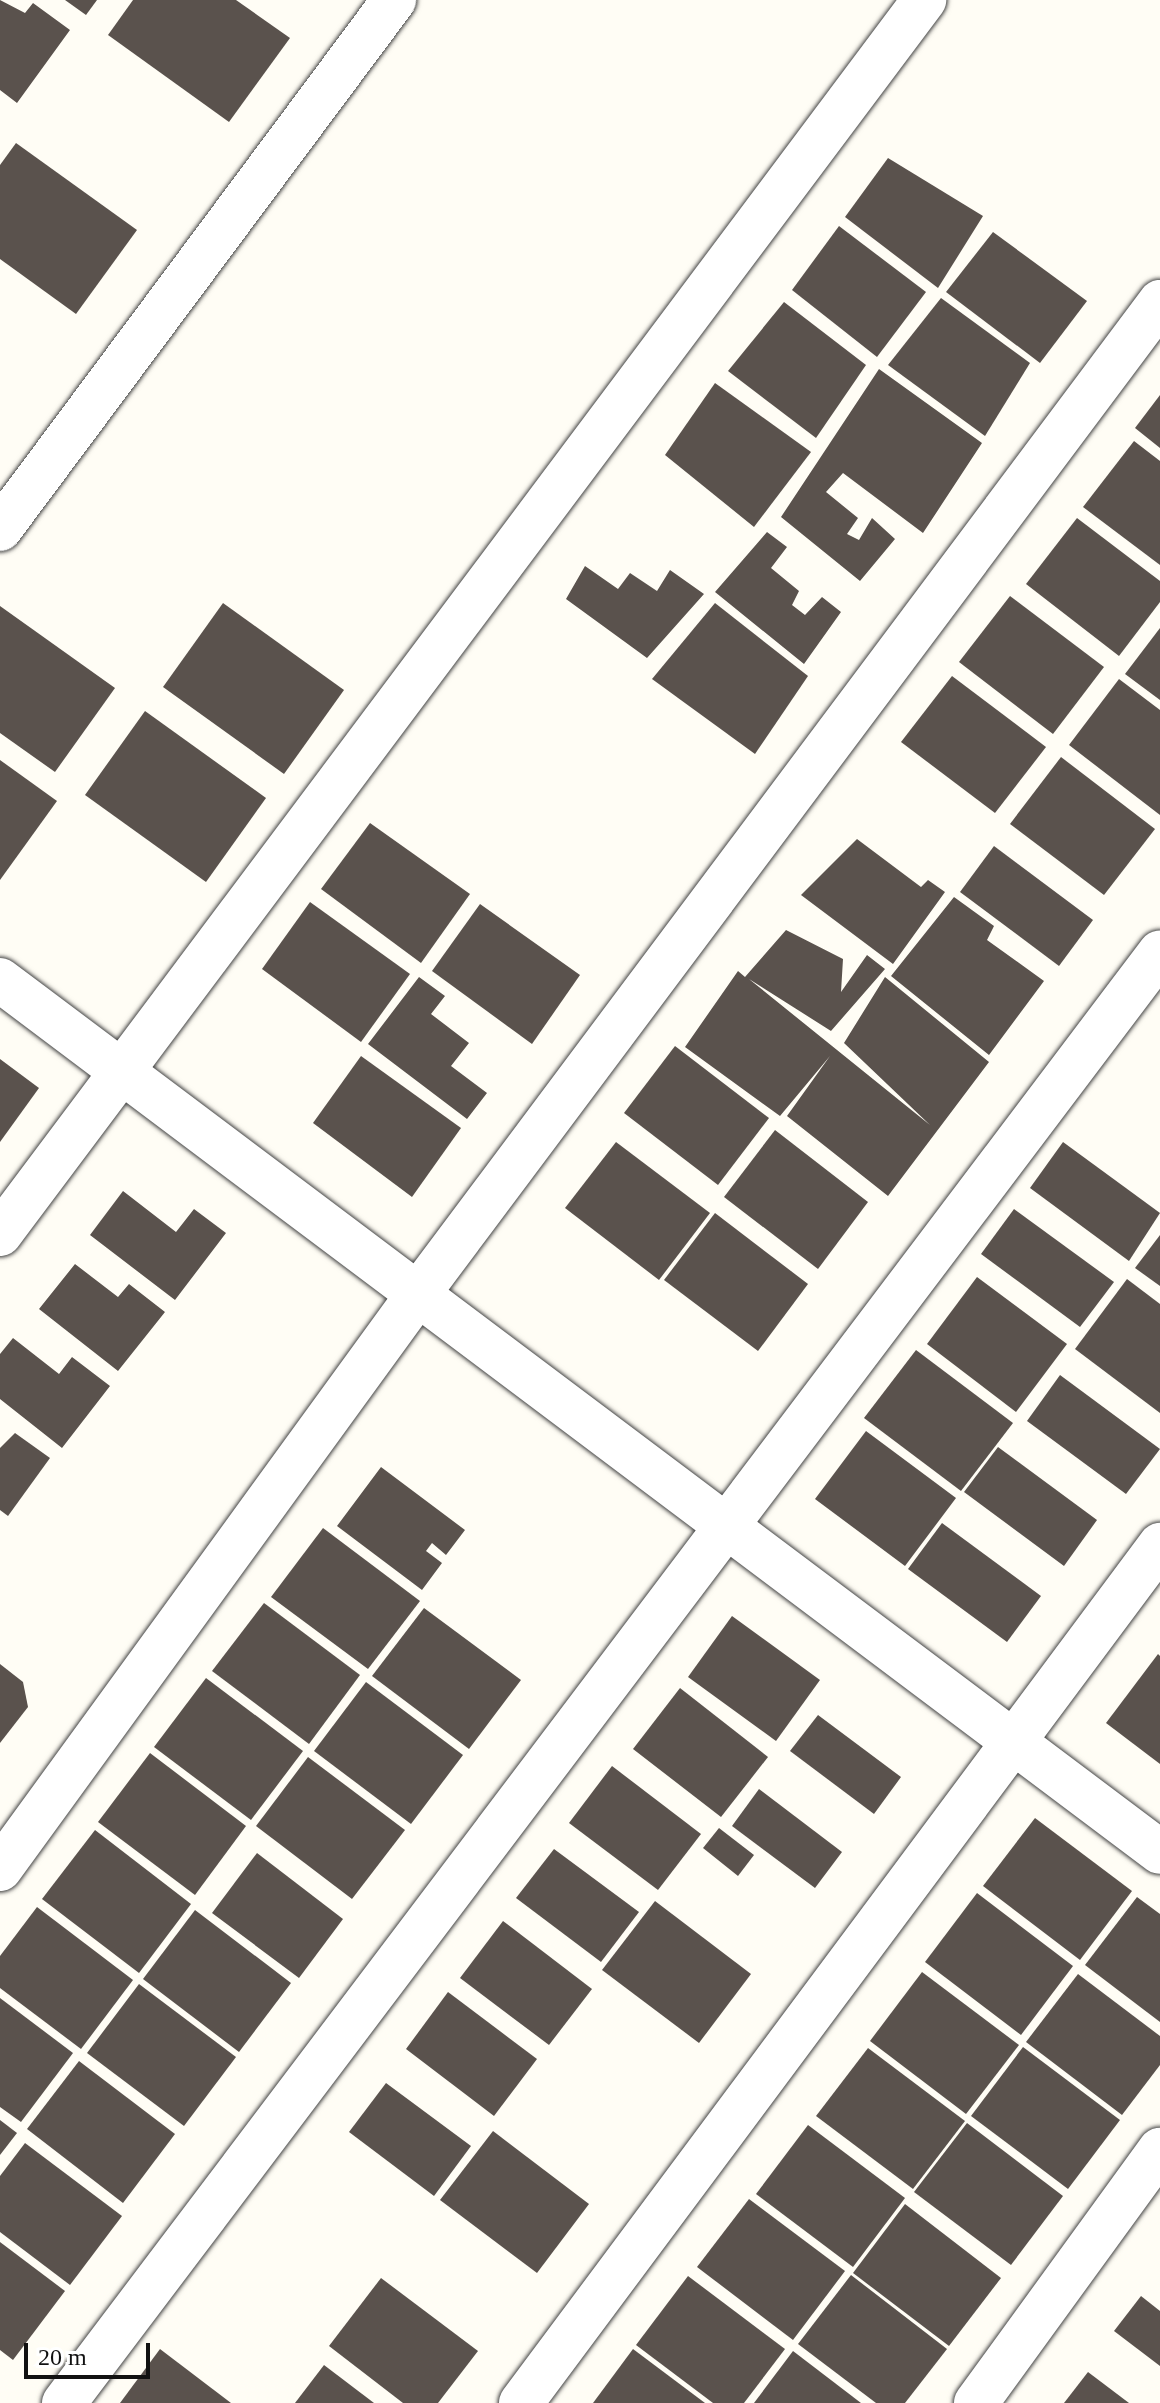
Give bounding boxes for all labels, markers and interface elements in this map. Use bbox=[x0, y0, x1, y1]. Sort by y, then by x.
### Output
scale bar bbox=[28, 2327, 154, 2377]
text: 20 m bbox=[38, 2344, 87, 2370]

